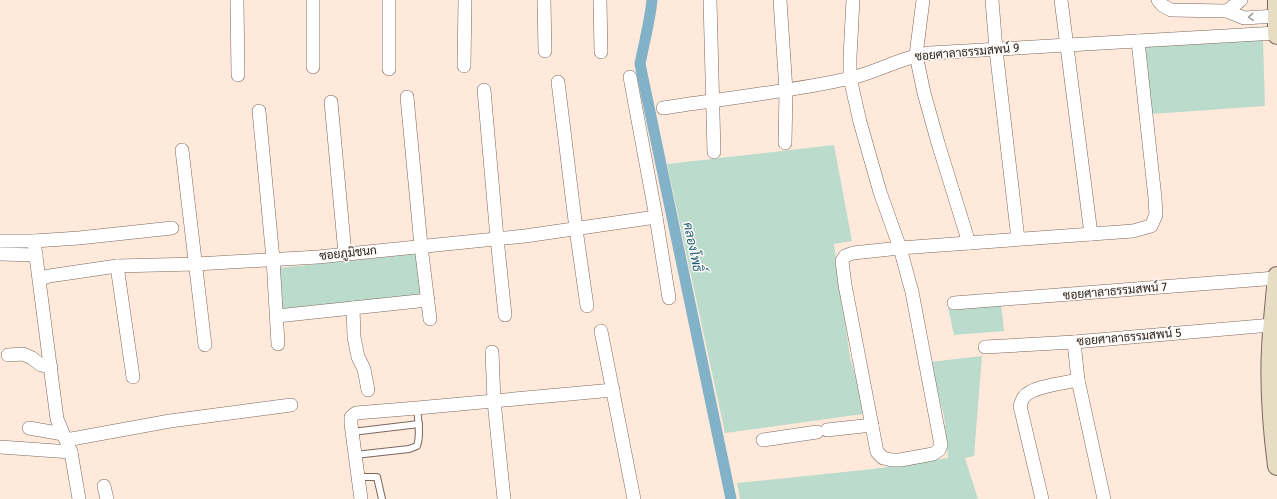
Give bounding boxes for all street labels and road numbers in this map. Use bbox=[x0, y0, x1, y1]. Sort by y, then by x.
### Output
street label: ซอยศาลาธรรมสพน์ 9 bbox=[914, 39, 1020, 64]
street label: ซอยภูมิชนก bbox=[318, 243, 378, 264]
street label: ซอยศาลาธรรมสพน์ 7 bbox=[1062, 278, 1168, 303]
street label: ซอยศาลาธรรมสพน์ 5 bbox=[1076, 324, 1182, 349]

